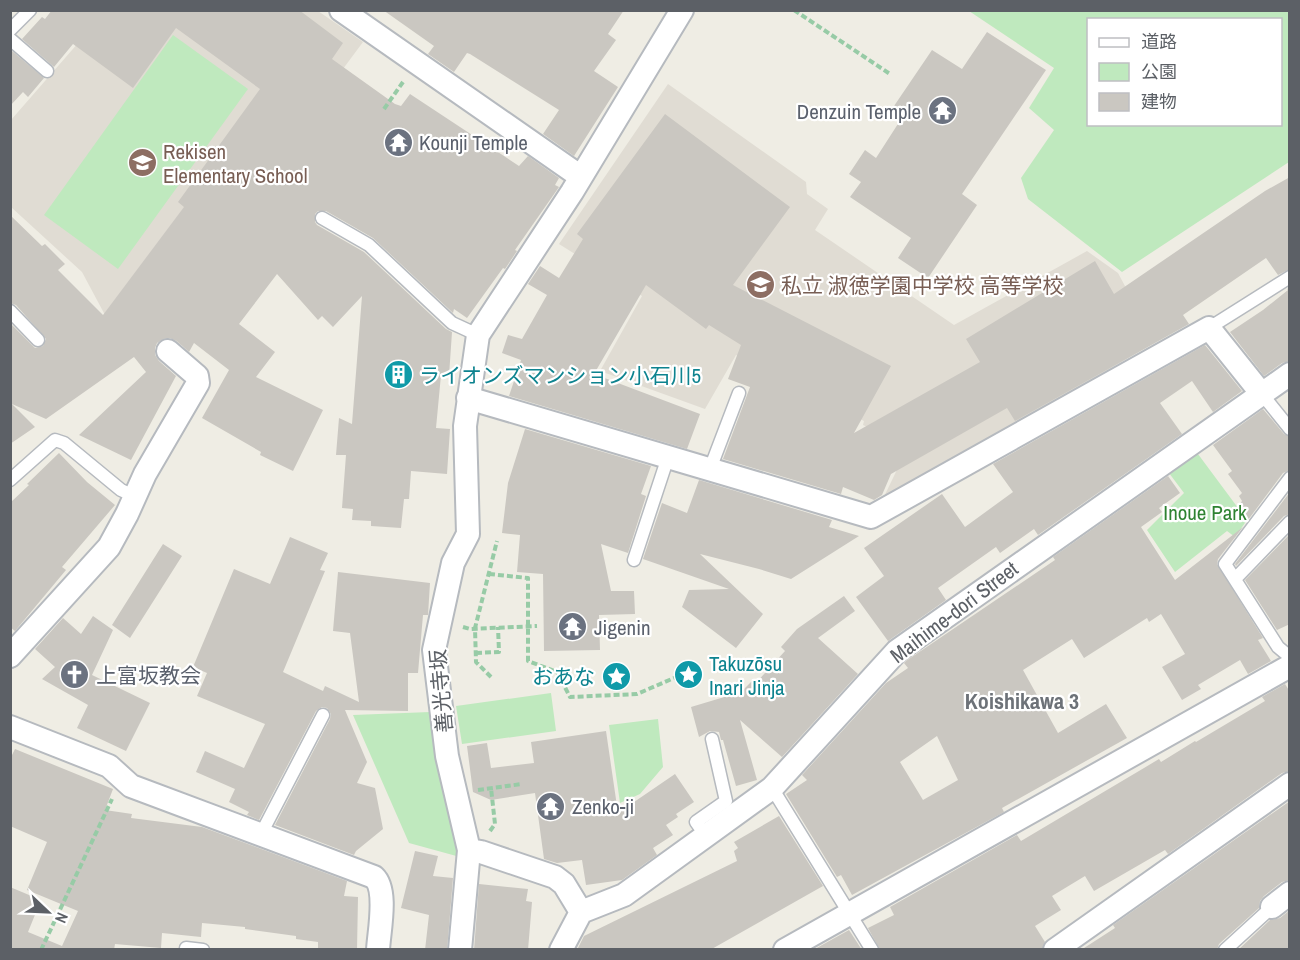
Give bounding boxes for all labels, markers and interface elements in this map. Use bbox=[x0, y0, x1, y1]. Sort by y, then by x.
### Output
legend bbox=[1087, 18, 1282, 126]
text: 道路 bbox=[1141, 29, 1177, 54]
text: 公園 bbox=[1141, 59, 1177, 84]
text: 建物 bbox=[1141, 89, 1177, 114]
temple icon: Denzuin Temple bbox=[926, 95, 958, 127]
place label: Denzuin Temple bbox=[797, 97, 921, 126]
temple icon: Kounji Temple bbox=[382, 126, 414, 158]
place label: Kounji Temple bbox=[419, 128, 528, 157]
place label: Rekisen Elementary School bbox=[163, 137, 308, 190]
school or university icon: Rekisen Elementary School bbox=[126, 147, 158, 179]
school or university icon: 私立 淑徳学園中学校 高等学校 bbox=[744, 269, 776, 301]
place label: 私立 淑徳学園中学校 高等学校 bbox=[781, 271, 1064, 300]
building icon: ライオンズマンション小石川5 bbox=[382, 359, 414, 391]
place label: ライオンズマンション小石川5 bbox=[419, 361, 701, 390]
park label: Inoue Park bbox=[1163, 498, 1247, 527]
street label: Maihime-dori Street bbox=[884, 554, 1024, 670]
temple icon: Jigenin bbox=[557, 611, 589, 643]
place label: Jigenin bbox=[594, 613, 651, 642]
street label: 善光寺坂 bbox=[423, 648, 459, 734]
place label: Takuzōsu Inari Jinja bbox=[709, 649, 785, 702]
church icon: 上富坂教会 bbox=[59, 659, 91, 691]
place icon: Takuzōsu Inari Jinja bbox=[672, 659, 704, 691]
place icon: おあな bbox=[600, 660, 632, 692]
place label: 上富坂教会 bbox=[96, 661, 201, 690]
place label: おあな bbox=[532, 662, 595, 691]
district label: Koishikawa 3 bbox=[965, 686, 1079, 716]
temple icon: Zenko-ji bbox=[535, 790, 567, 822]
place label: Zenko-ji bbox=[572, 792, 634, 821]
north arrow bbox=[18, 882, 78, 942]
text: N bbox=[50, 909, 74, 927]

